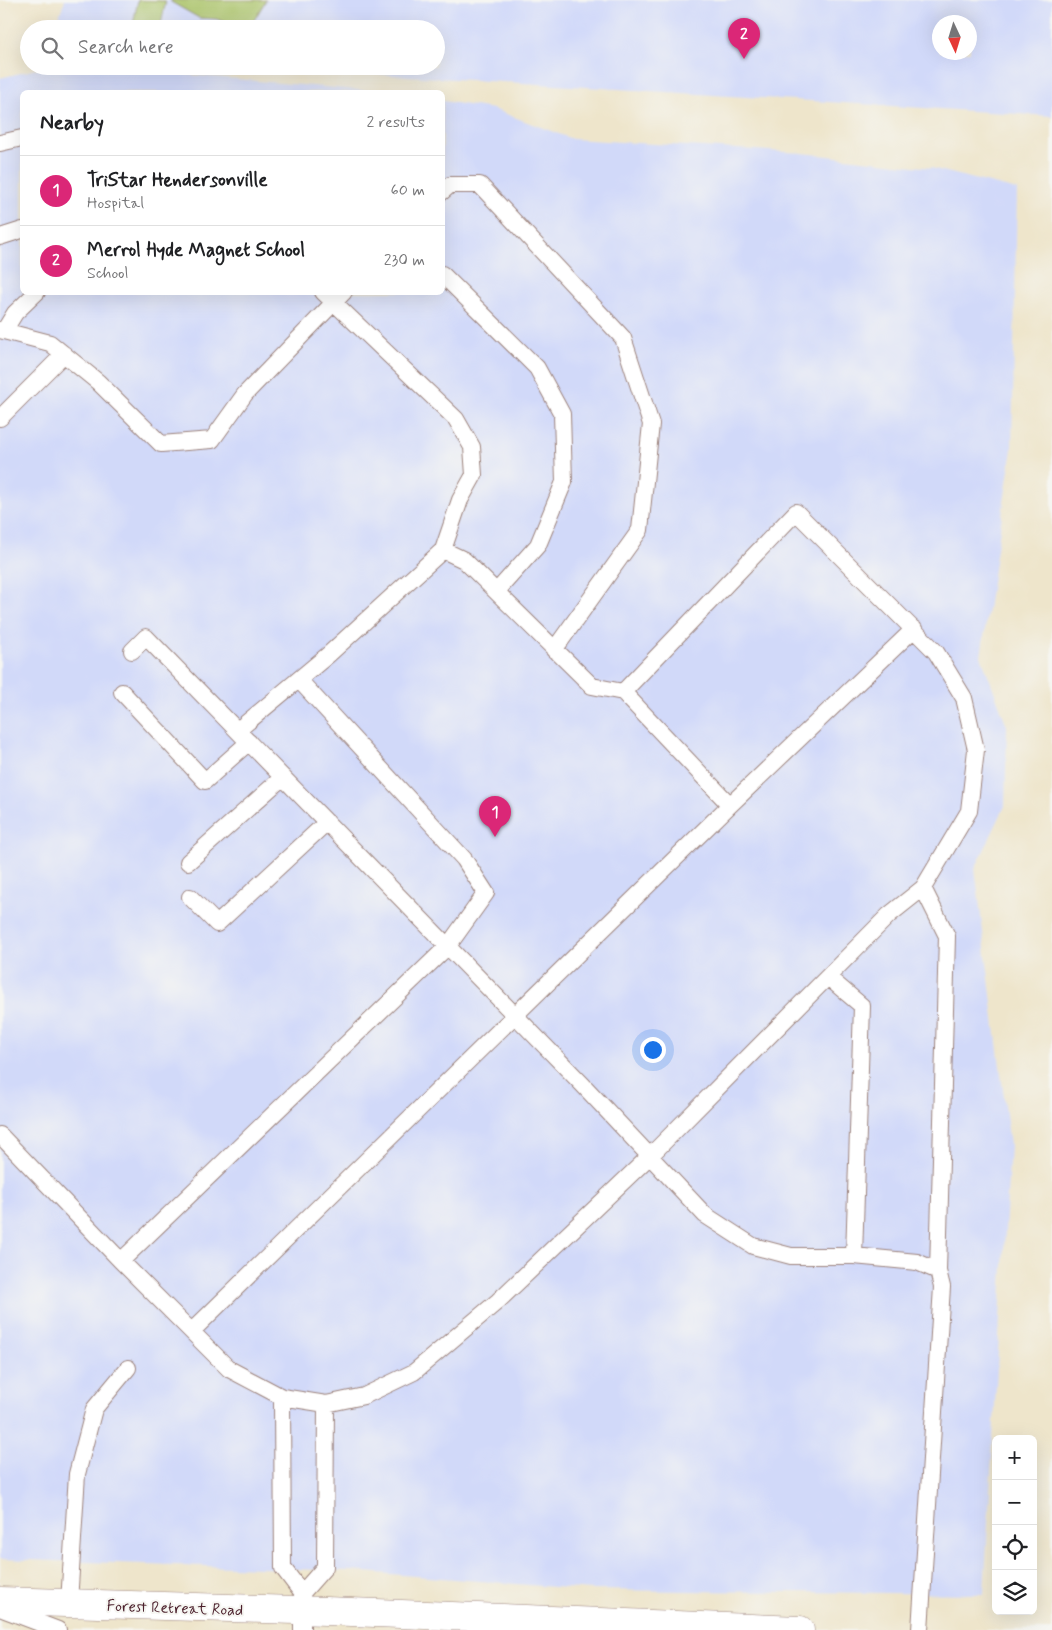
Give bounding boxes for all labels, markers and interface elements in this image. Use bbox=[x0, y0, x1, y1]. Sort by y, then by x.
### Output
north arrow bbox=[932, 15, 977, 60]
pin: 2 bbox=[728, 18, 760, 59]
search box bbox=[20, 20, 445, 75]
icon: search bbox=[38, 34, 66, 62]
text: Search here bbox=[78, 35, 174, 60]
text: Nearby bbox=[40, 109, 104, 137]
text: 2 results bbox=[367, 112, 425, 133]
text: TriStar Hendersonville bbox=[87, 168, 268, 193]
text: 1 bbox=[52, 180, 60, 201]
text: 60 m bbox=[391, 180, 425, 201]
text: Hospital bbox=[87, 193, 144, 214]
text: Merrol Hyde Magnet School bbox=[87, 238, 305, 263]
text: 2 bbox=[52, 250, 60, 271]
text: 230 m bbox=[384, 250, 425, 271]
text: School bbox=[87, 263, 128, 284]
pin: 1 bbox=[479, 796, 511, 837]
your location bbox=[640, 1037, 666, 1063]
map controls bbox=[992, 1435, 1037, 1615]
button: + bbox=[992, 1435, 1037, 1480]
button: − bbox=[992, 1480, 1037, 1525]
button: locate bbox=[992, 1525, 1037, 1570]
button: layers bbox=[992, 1570, 1037, 1615]
street label: Forest Retreat Road bbox=[106, 1596, 244, 1621]

